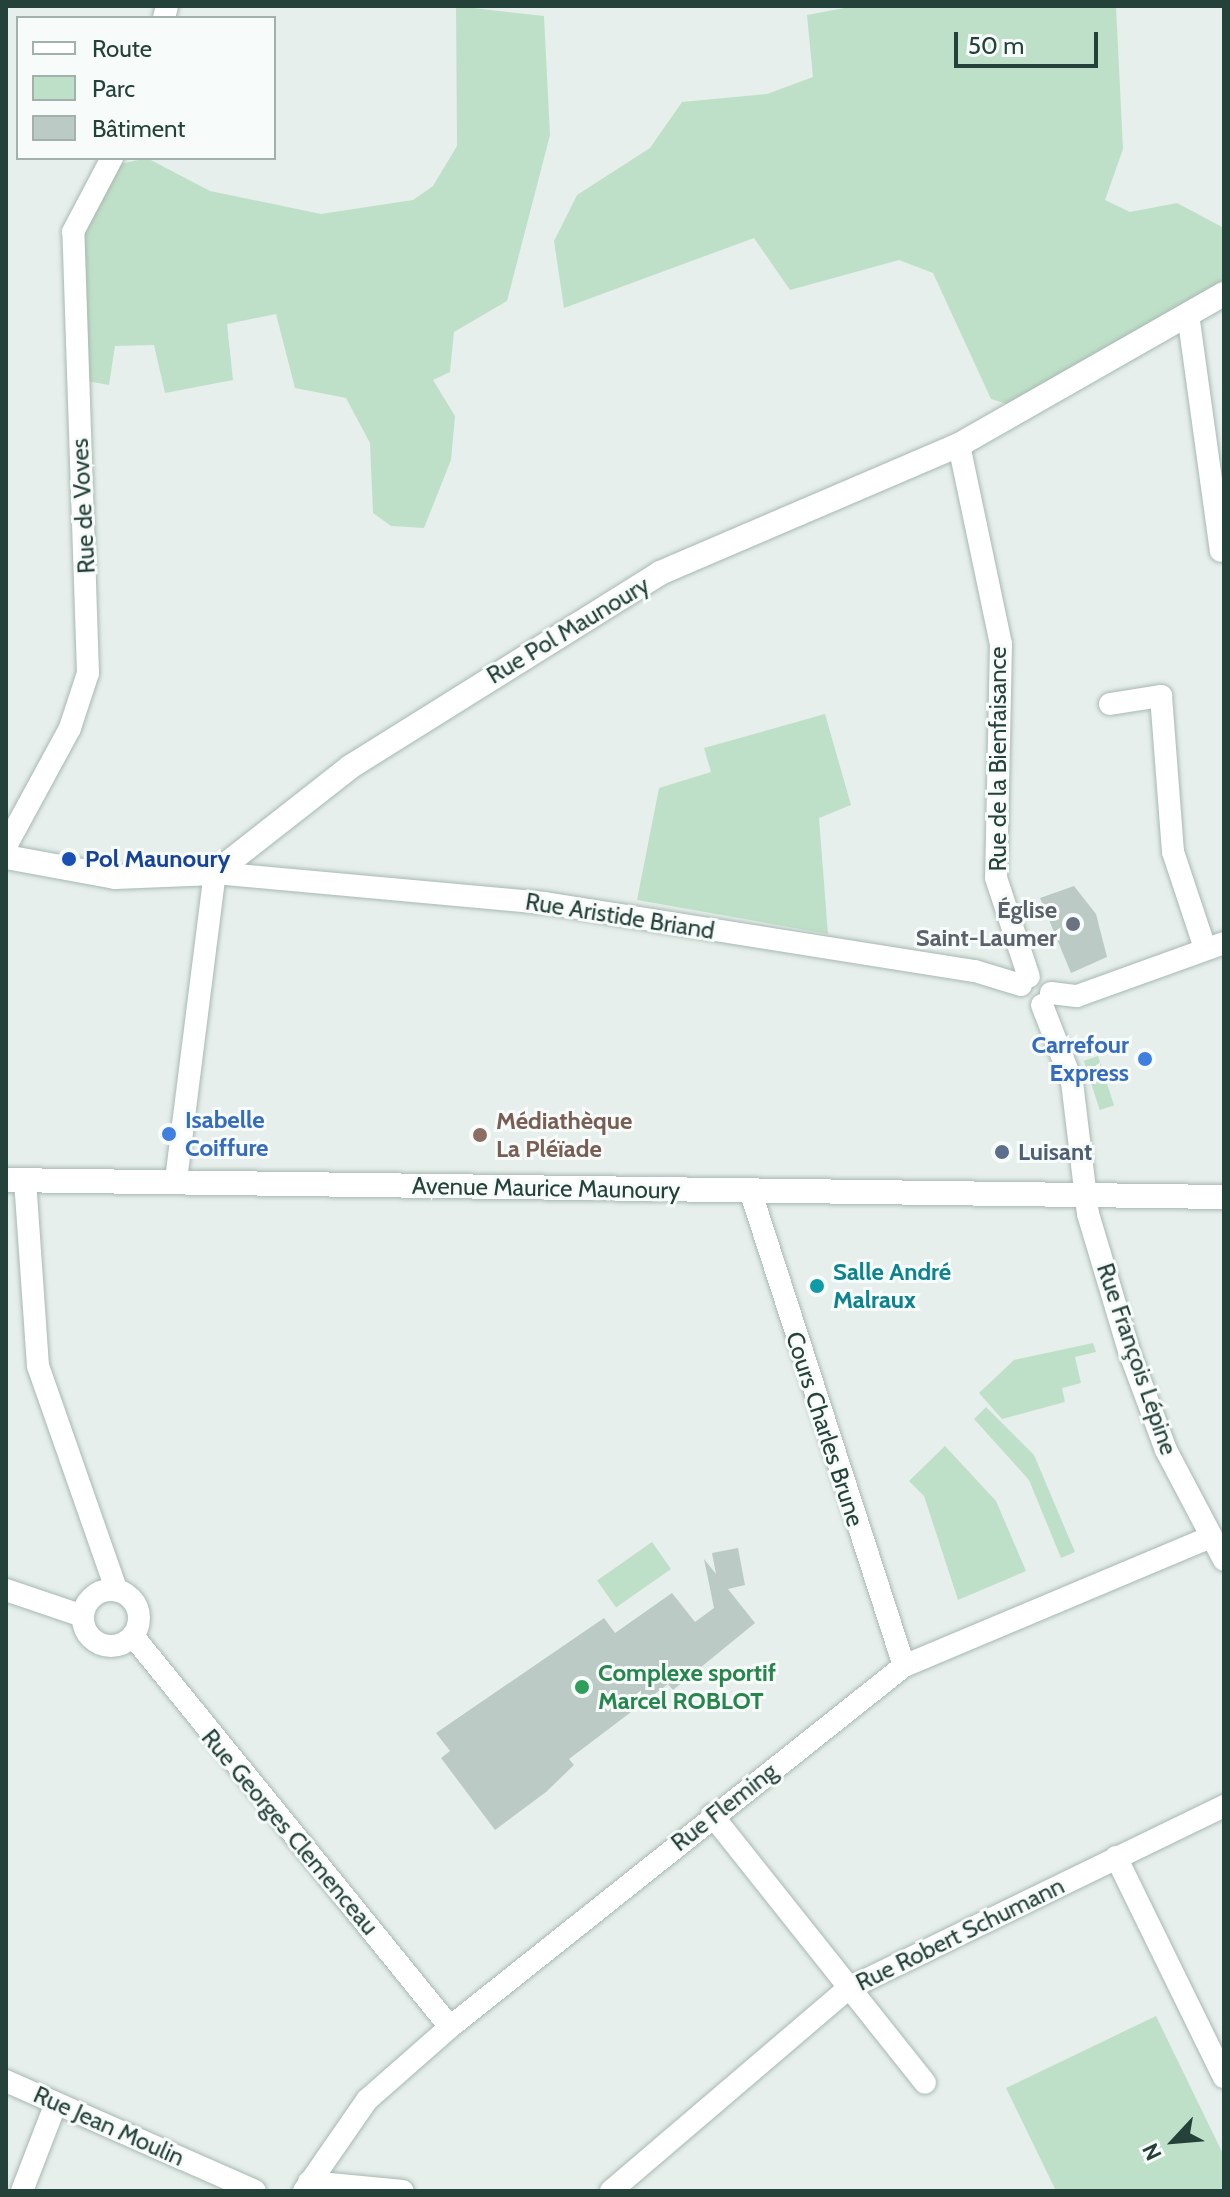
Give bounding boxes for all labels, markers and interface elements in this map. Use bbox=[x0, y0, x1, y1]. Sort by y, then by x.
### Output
legend bbox=[16, 16, 276, 160]
scale bar bbox=[958, 16, 1102, 66]
text: 50 m bbox=[968, 31, 1024, 60]
text: Route bbox=[92, 34, 152, 63]
text: Parc bbox=[92, 74, 135, 103]
text: Bâtiment bbox=[92, 114, 185, 143]
street label: Rue de Voves bbox=[65, 438, 101, 574]
street label: Rue Pol Maunoury bbox=[482, 570, 654, 690]
street label: Rue de la Bienfaisance bbox=[984, 646, 1012, 872]
place label: Pol Maunoury bbox=[85, 845, 230, 873]
marker: Pol Maunoury bbox=[60, 850, 78, 868]
street label: Rue Aristide Briand bbox=[523, 887, 717, 945]
place label: Église Saint-Laumer bbox=[916, 896, 1057, 952]
marker: Église Saint-Laumer bbox=[1064, 915, 1082, 933]
place label: Carrefour Express bbox=[1032, 1031, 1129, 1087]
marker: Carrefour Express bbox=[1136, 1050, 1154, 1068]
place label: Isabelle Coiffure bbox=[185, 1106, 268, 1162]
place label: Médiathèque La Pléïade bbox=[496, 1107, 632, 1163]
marker: Isabelle Coiffure bbox=[160, 1125, 178, 1143]
marker: Médiathèque La Pléïade bbox=[471, 1126, 489, 1144]
place label: Luisant bbox=[1018, 1138, 1092, 1166]
marker: Luisant bbox=[993, 1143, 1011, 1161]
street label: Avenue Maurice Maunoury bbox=[412, 1171, 680, 1205]
place label: Salle André Malraux bbox=[833, 1258, 951, 1314]
street label: Rue François Lépine bbox=[1091, 1259, 1183, 1459]
marker: Salle André Malraux bbox=[808, 1277, 826, 1295]
street label: Cours Charles Brune bbox=[780, 1328, 870, 1530]
place label: Complexe sportif Marcel ROBLOT bbox=[598, 1659, 776, 1715]
marker: Complexe sportif Marcel ROBLOT bbox=[573, 1678, 591, 1696]
street label: Rue Georges Clemenceau bbox=[196, 1723, 384, 1941]
street label: Rue Fleming bbox=[665, 1757, 783, 1857]
street label: Rue Robert Schumann bbox=[851, 1871, 1069, 1997]
street label: Rue Jean Moulin bbox=[29, 2080, 189, 2172]
north arrow bbox=[1134, 2101, 1214, 2181]
text: N bbox=[1136, 2139, 1168, 2165]

